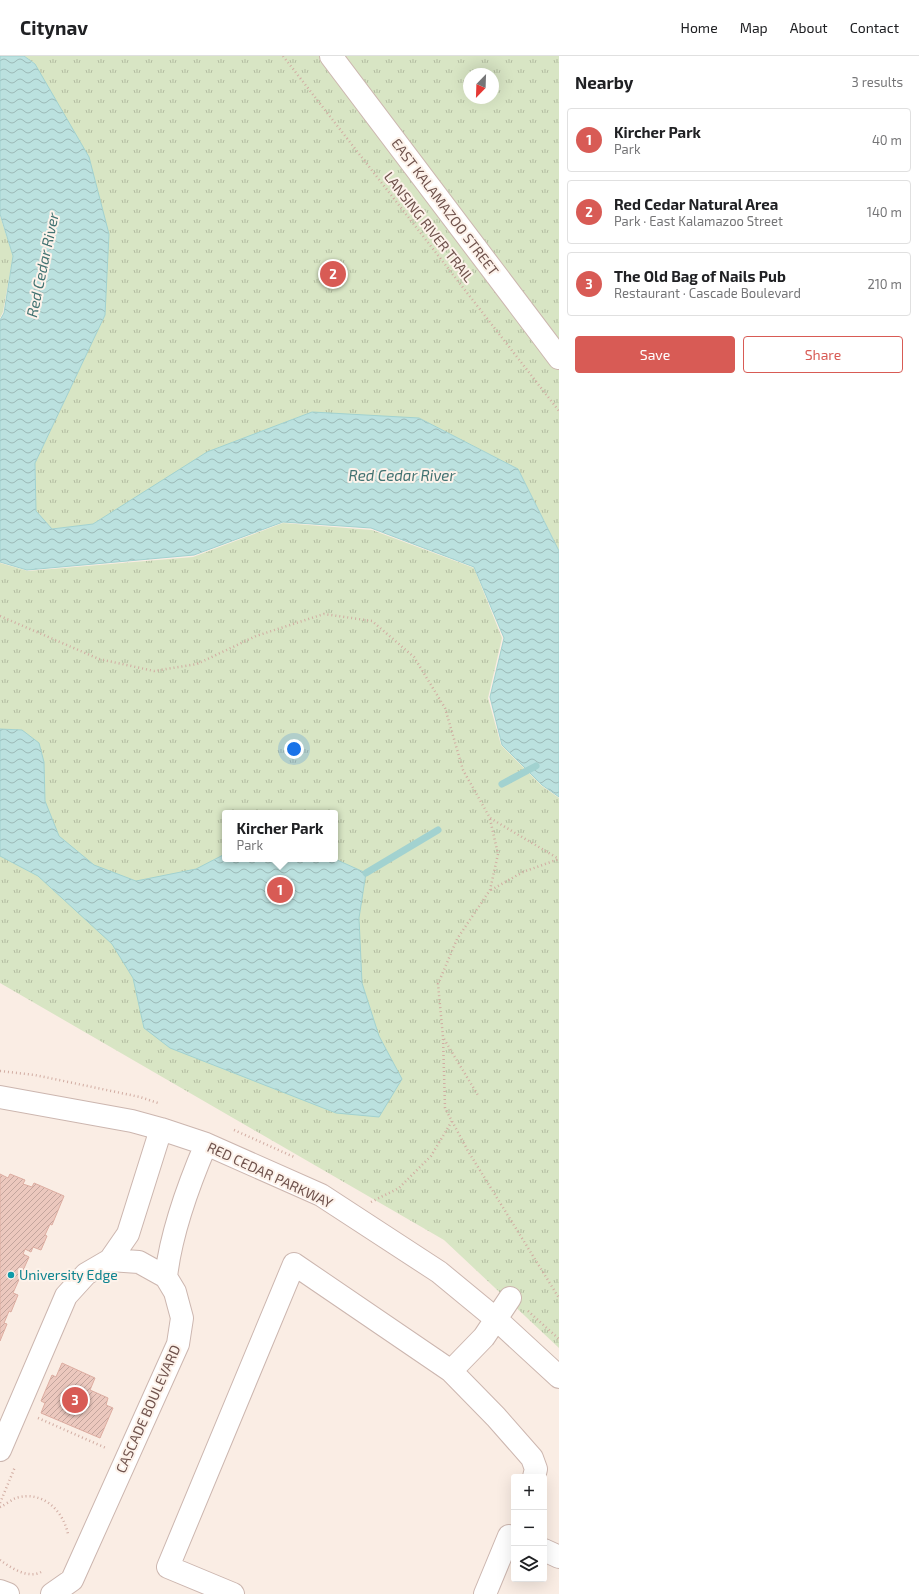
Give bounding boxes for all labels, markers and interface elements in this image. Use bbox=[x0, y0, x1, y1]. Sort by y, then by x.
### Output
text: Citynav bbox=[20, 16, 88, 39]
text: Home bbox=[681, 19, 718, 36]
text: Map bbox=[740, 19, 768, 36]
text: About bbox=[790, 19, 828, 36]
text: Contact bbox=[850, 19, 899, 36]
north arrow bbox=[463, 68, 499, 104]
text: Nearby bbox=[575, 72, 633, 92]
text: 3 results bbox=[852, 74, 903, 90]
text: Kircher Park bbox=[614, 123, 701, 141]
text: 1 bbox=[586, 132, 592, 148]
text: 40 m bbox=[872, 132, 902, 148]
street label: EAST KALAMAZOO STREET bbox=[388, 135, 503, 279]
text: Park bbox=[614, 141, 641, 157]
street label: LANSING RIVER TRAIL bbox=[381, 168, 478, 285]
text: Red Cedar Natural Area bbox=[614, 195, 778, 213]
text: 2 bbox=[585, 204, 593, 220]
text: 140 m bbox=[867, 204, 902, 220]
water label: Red Cedar River bbox=[22, 210, 62, 319]
text: Park · East Kalamazoo Street bbox=[614, 213, 783, 229]
pin: 2 bbox=[320, 259, 346, 289]
text: The Old Bag of Nails Pub bbox=[614, 267, 786, 285]
text: 3 bbox=[585, 276, 593, 292]
text: 210 m bbox=[867, 276, 902, 292]
text: Restaurant · Cascade Boulevard bbox=[614, 285, 801, 301]
button: Save bbox=[575, 336, 735, 373]
button: Share bbox=[743, 336, 903, 373]
water label: Red Cedar River bbox=[349, 466, 456, 484]
your location bbox=[284, 739, 304, 759]
popup bbox=[222, 810, 338, 862]
text: Kircher Park bbox=[237, 819, 323, 837]
text: Park bbox=[237, 837, 263, 853]
pin: 1 bbox=[267, 875, 293, 905]
street label: RED CEDAR PARKWAY bbox=[205, 1138, 336, 1211]
place label: University Edge bbox=[19, 1266, 118, 1283]
marker: University Edge bbox=[6, 1270, 16, 1280]
street label: CASCADE BOULEVARD bbox=[112, 1342, 183, 1476]
pin: 3 bbox=[62, 1385, 88, 1415]
map controls bbox=[511, 1474, 547, 1582]
button: + bbox=[511, 1474, 547, 1510]
button: − bbox=[511, 1510, 547, 1546]
button: layers bbox=[511, 1546, 547, 1582]

